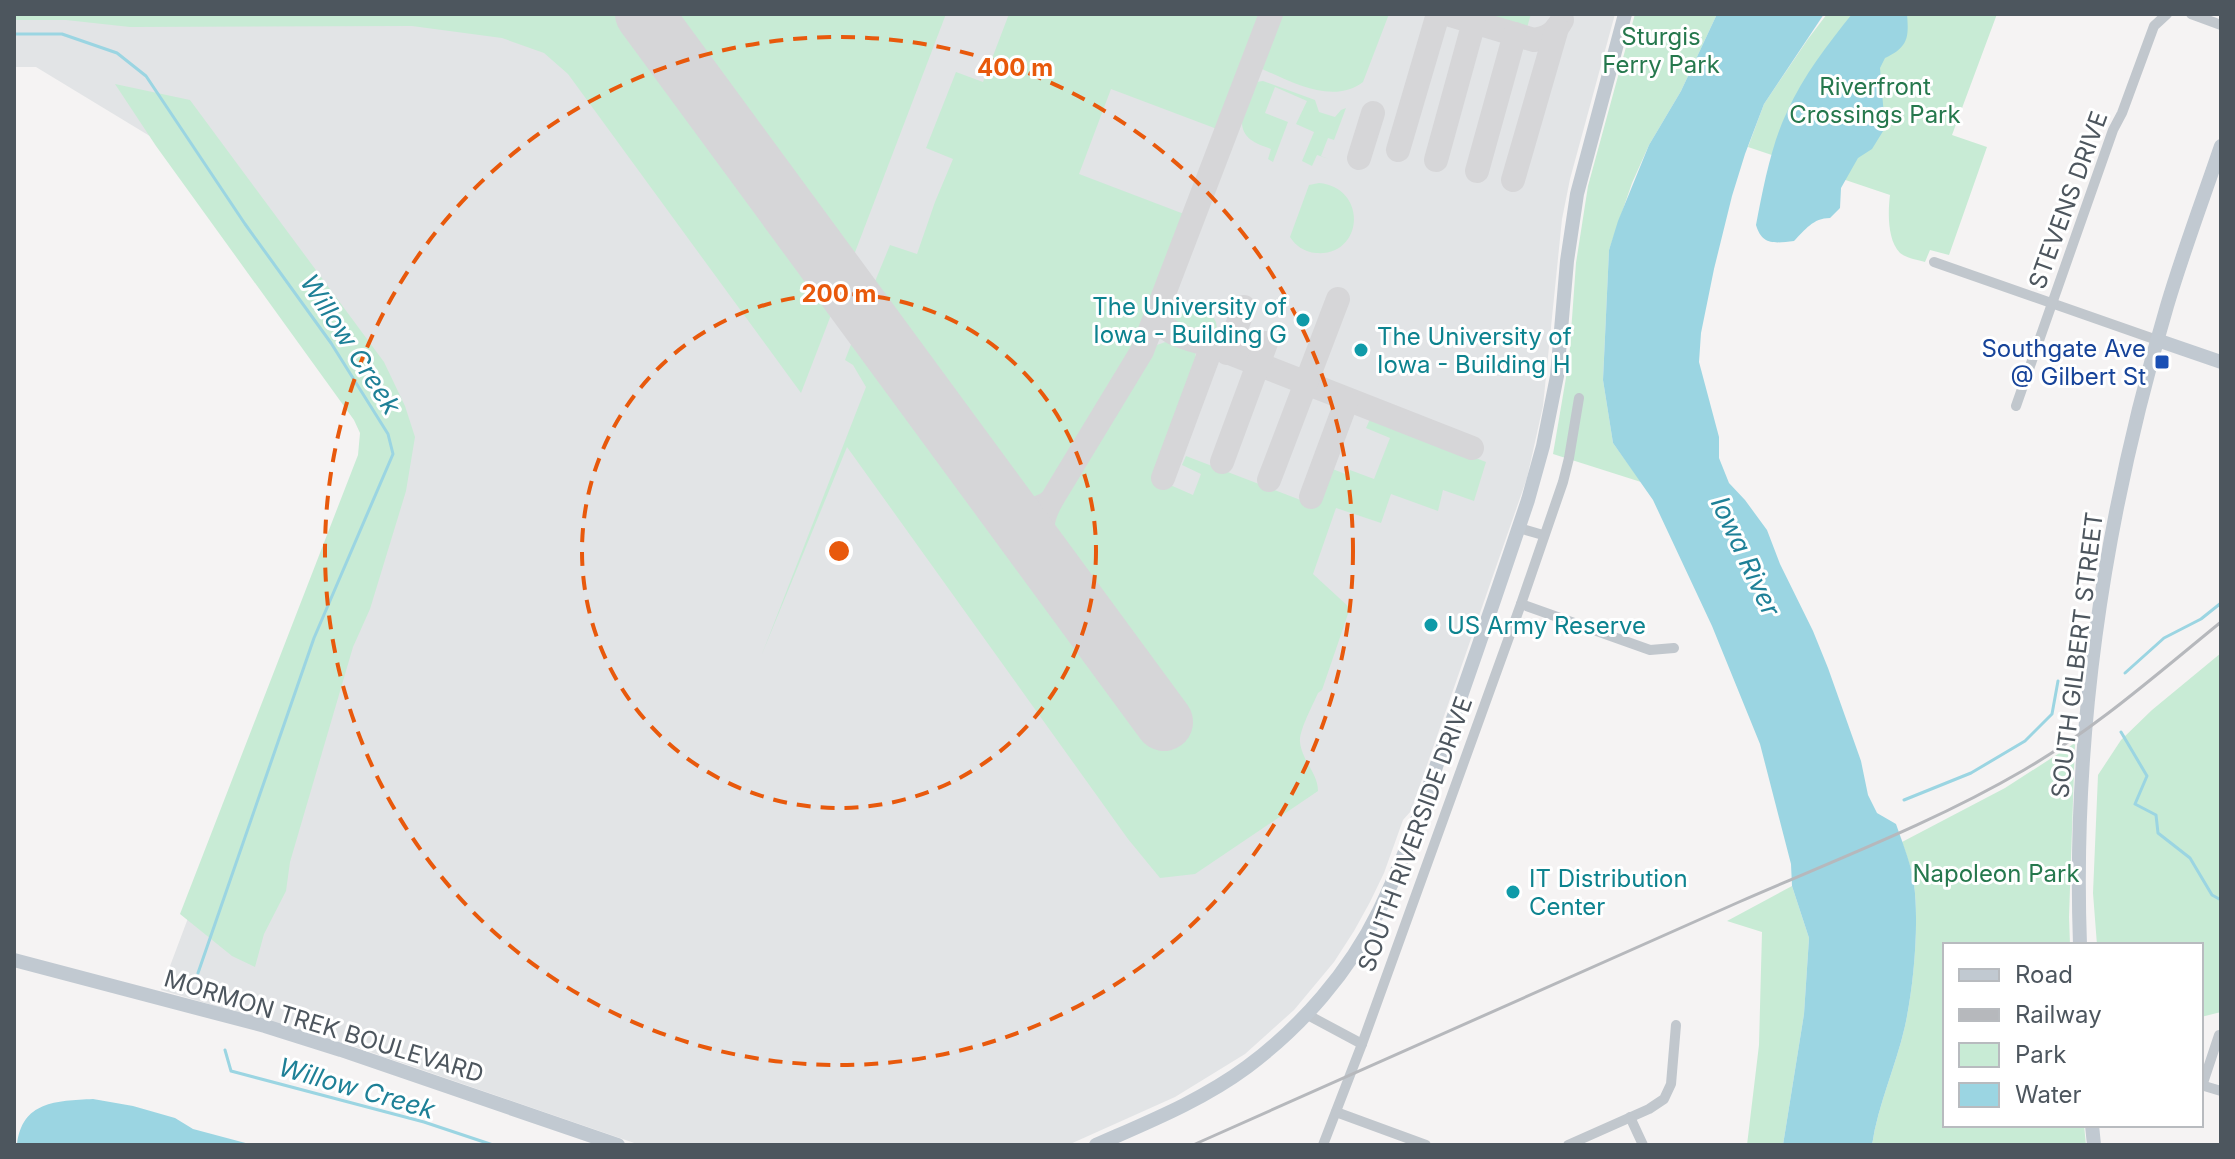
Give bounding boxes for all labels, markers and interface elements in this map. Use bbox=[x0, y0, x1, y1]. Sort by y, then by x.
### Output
park label: Sturgis Ferry Park bbox=[1602, 22, 1720, 79]
text: 400 m bbox=[977, 53, 1053, 82]
park label: Riverfront Crossings Park bbox=[1789, 72, 1961, 129]
street label: STEVENS DRIVE bbox=[2022, 107, 2114, 293]
water label: Willow Creek bbox=[294, 268, 408, 420]
text: 200 m bbox=[801, 279, 877, 308]
place label: The University of Iowa - Building G bbox=[1092, 292, 1287, 349]
marker: The University of Iowa - Building G bbox=[1294, 311, 1312, 329]
place label: The University of Iowa - Building H bbox=[1377, 322, 1572, 379]
place label: Southgate Ave @ Gilbert St bbox=[1981, 334, 2146, 391]
marker: The University of Iowa - Building H bbox=[1352, 341, 1370, 359]
marker: Southgate Ave @ Gilbert St bbox=[2153, 353, 2171, 371]
water label: Iowa River bbox=[1705, 491, 1788, 622]
street label: SOUTH GILBERT STREET bbox=[2045, 510, 2109, 800]
centre of rings bbox=[825, 537, 853, 565]
place label: US Army Reserve bbox=[1447, 611, 1646, 640]
marker: US Army Reserve bbox=[1422, 616, 1440, 634]
street label: SOUTH RIVERSIDE DRIVE bbox=[1352, 693, 1478, 975]
park label: Napoleon Park bbox=[1912, 859, 2080, 888]
place label: IT Distribution Center bbox=[1529, 864, 1688, 921]
marker: IT Distribution Center bbox=[1504, 883, 1522, 901]
legend bbox=[1943, 943, 2203, 1127]
text: Road bbox=[2015, 960, 2073, 989]
street label: MORMON TREK BOULEVARD bbox=[161, 963, 487, 1089]
text: Railway bbox=[2015, 1000, 2102, 1029]
text: Park bbox=[2015, 1040, 2066, 1069]
water label: Willow Creek bbox=[275, 1051, 439, 1125]
text: Water bbox=[2015, 1080, 2082, 1109]

